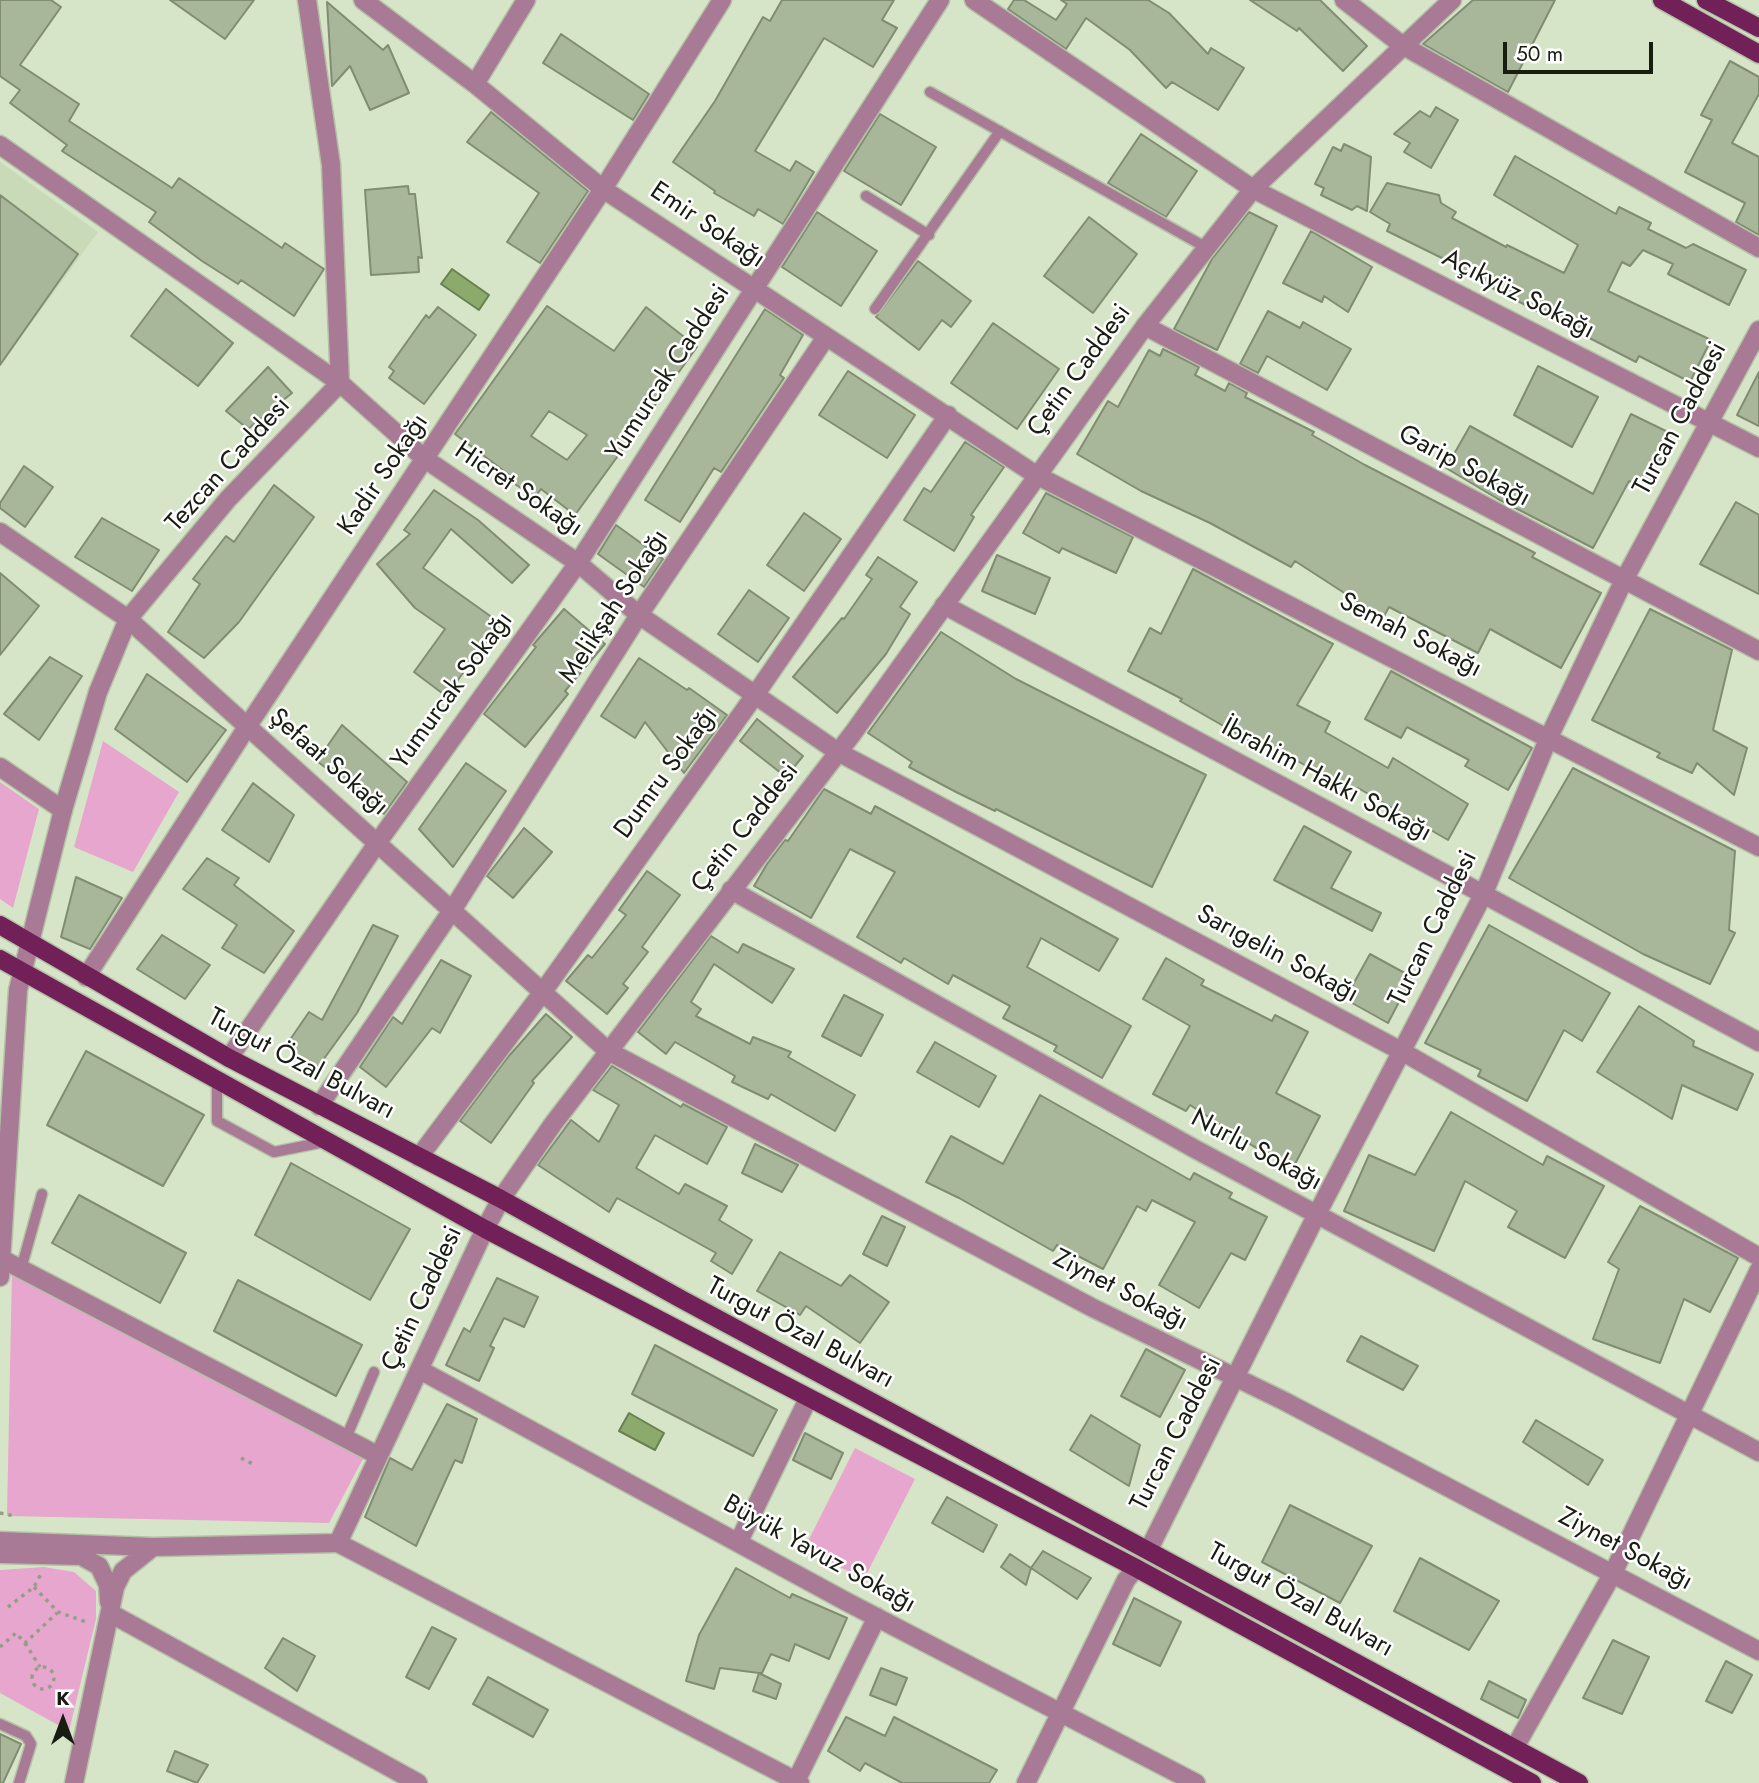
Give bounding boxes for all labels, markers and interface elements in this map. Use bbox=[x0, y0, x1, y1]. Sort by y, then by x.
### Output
scale bar bbox=[1507, 28, 1658, 72]
text: 50 m bbox=[1516, 39, 1563, 69]
street label: Emir Sokağı bbox=[644, 176, 770, 276]
street label: Açıkyüz Sokağı bbox=[1437, 243, 1599, 347]
street label: Yumurcak Caddesi bbox=[601, 279, 737, 467]
street label: Çetin Caddesi bbox=[1021, 299, 1139, 443]
street label: Turcan Caddesi bbox=[1628, 337, 1734, 501]
street label: Tezcan Caddesi bbox=[160, 391, 298, 539]
street label: Kadir Sokağı bbox=[332, 408, 436, 542]
street label: Garip Sokağı bbox=[1393, 419, 1535, 515]
street label: Hicret Sokağı bbox=[448, 436, 588, 544]
street label: Melikşah Sokağı bbox=[554, 524, 676, 690]
street label: Semah Sokağı bbox=[1333, 587, 1487, 685]
street label: Yumurcak Sokağı bbox=[385, 606, 521, 776]
street label: Dumru Sokağı bbox=[609, 701, 725, 845]
street label: Şefaat Sokağı bbox=[262, 703, 394, 823]
street label: İbrahim Hakkı Sokağı bbox=[1216, 712, 1436, 850]
street label: Çetin Caddesi bbox=[686, 757, 806, 899]
street label: Turcan Caddesi bbox=[1383, 846, 1485, 1012]
street label: Sarıgelin Sokağı bbox=[1191, 899, 1363, 1011]
street label: Turgut Özal Bulvarı bbox=[202, 1003, 400, 1127]
street label: Nurlu Sokağı bbox=[1185, 1103, 1327, 1199]
street label: Çetin Caddesi bbox=[376, 1222, 470, 1376]
street label: Ziynet Sokağı bbox=[1047, 1244, 1193, 1338]
street label: Turgut Özal Bulvarı bbox=[701, 1272, 899, 1396]
street label: Turcan Caddesi bbox=[1125, 1352, 1229, 1516]
street label: Büyük Yavuz Sokağı bbox=[717, 1489, 921, 1621]
street label: Ziynet Sokağı bbox=[1553, 1502, 1697, 1598]
street label: Turgut Özal Bulvarı bbox=[1202, 1537, 1398, 1665]
north arrow bbox=[28, 1685, 98, 1755]
text: K bbox=[56, 1685, 70, 1712]

